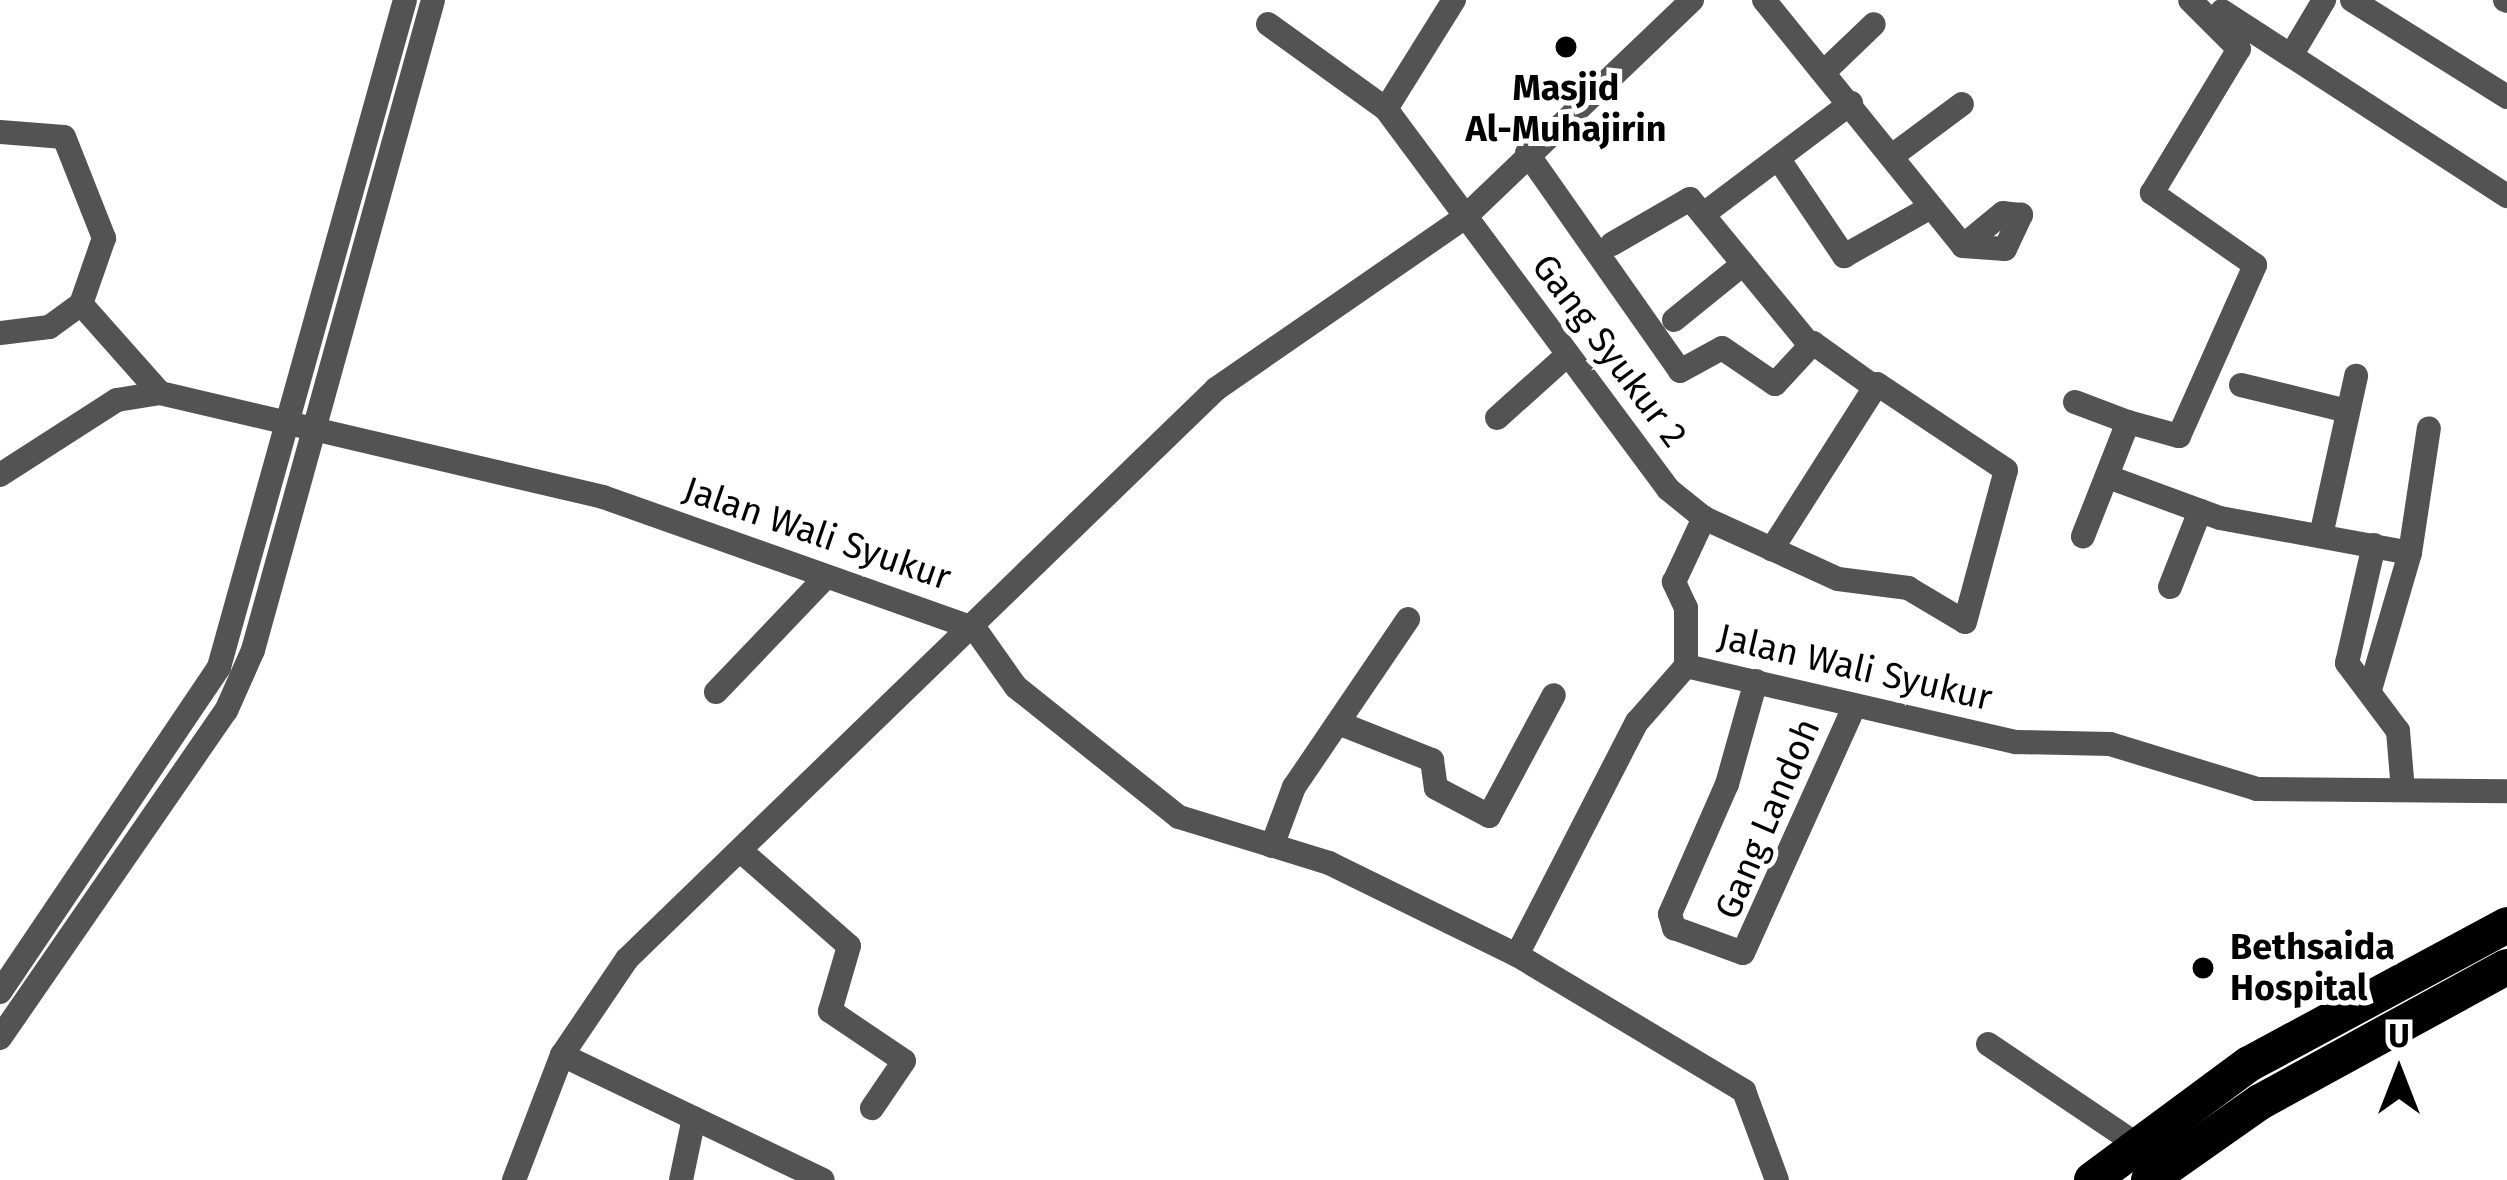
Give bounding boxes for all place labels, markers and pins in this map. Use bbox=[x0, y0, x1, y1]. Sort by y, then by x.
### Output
marker: Masjid Al-Muhajirin bbox=[1553, 34, 1579, 60]
place label: Masjid Al-Muhajirin bbox=[1466, 66, 1666, 151]
place label: Bethsaida Hospital bbox=[2230, 925, 2395, 1010]
marker: Bethsaida Hospital bbox=[2187, 952, 2219, 984]

